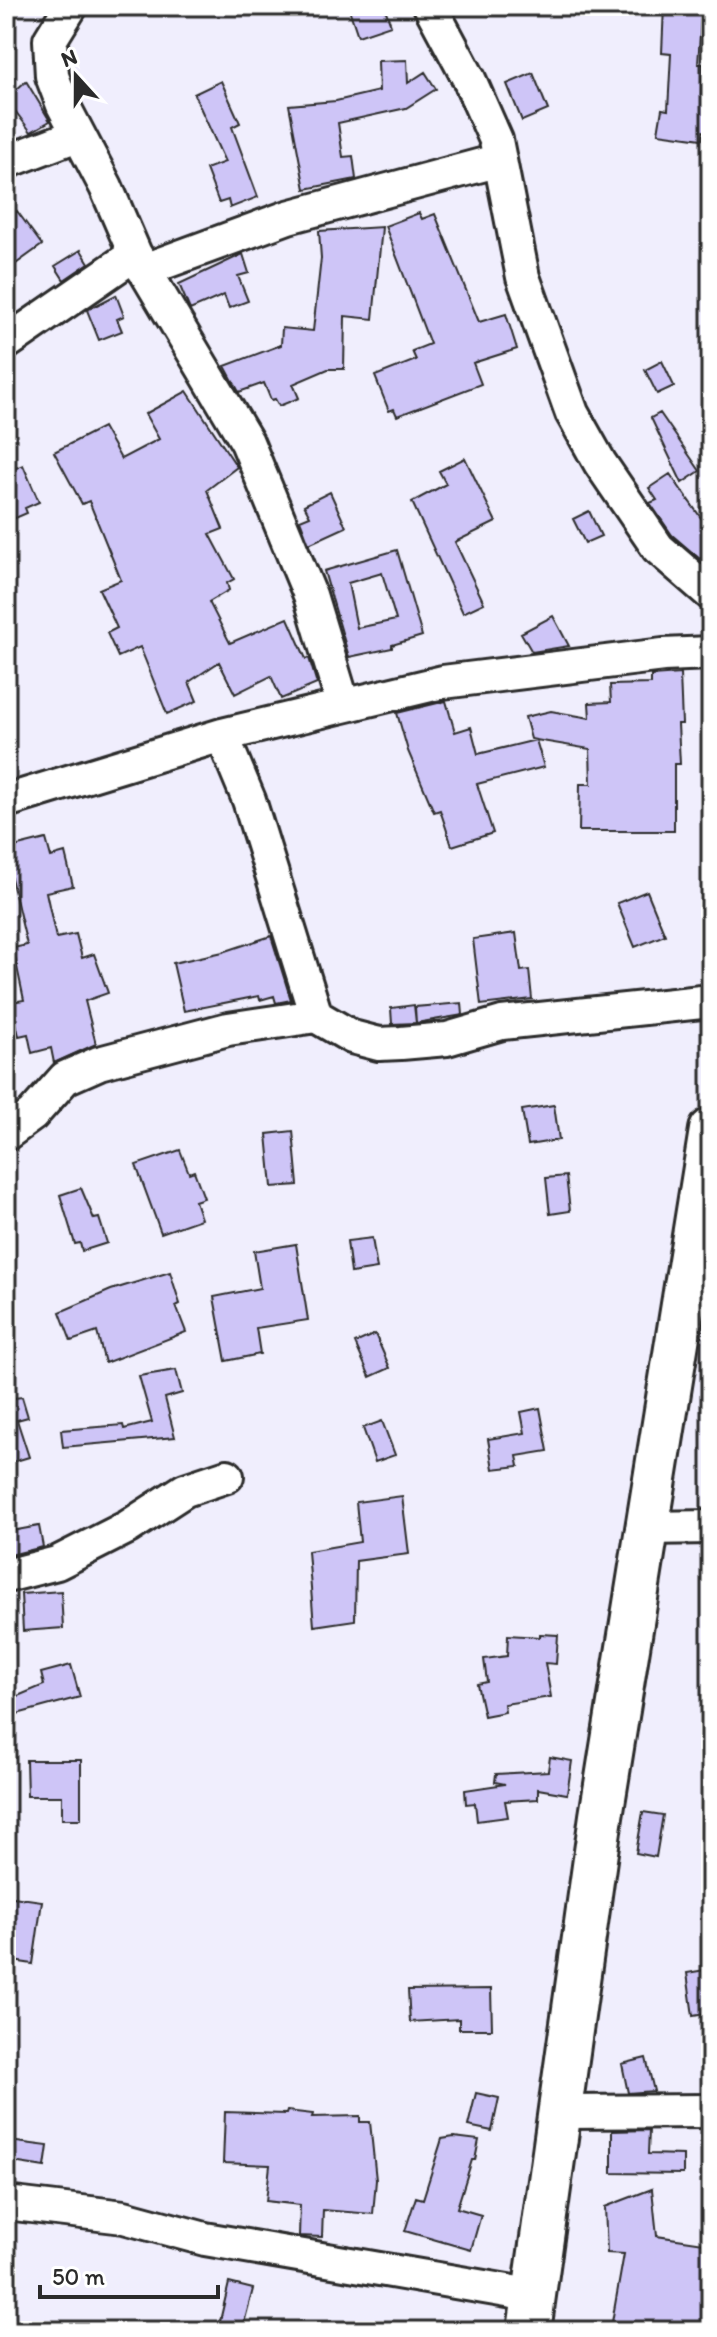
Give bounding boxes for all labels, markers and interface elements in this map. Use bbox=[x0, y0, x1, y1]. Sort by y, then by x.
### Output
north arrow bbox=[36, 36, 116, 116]
text: N bbox=[57, 43, 81, 73]
scale bar bbox=[40, 2249, 218, 2299]
text: 50 m bbox=[52, 2262, 105, 2291]

